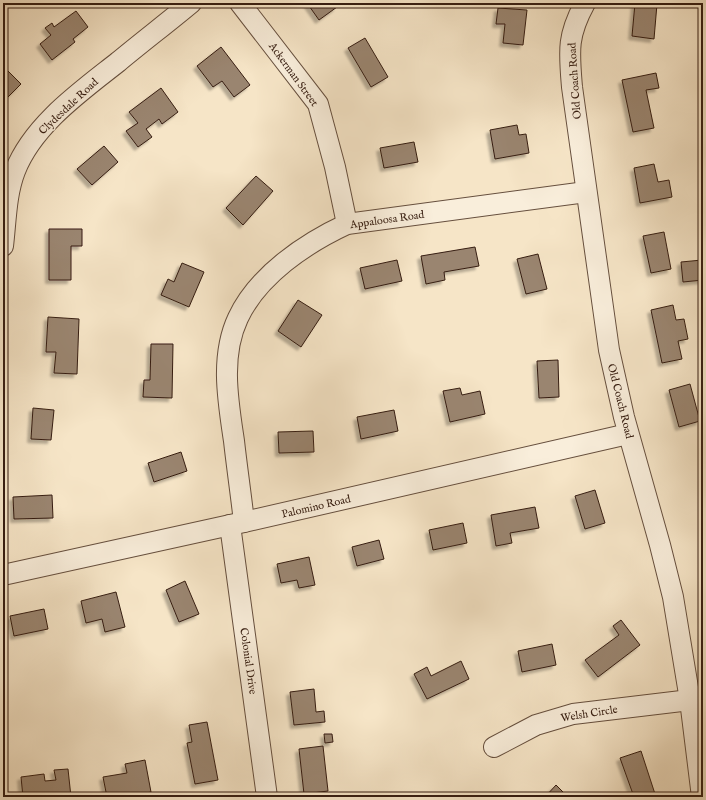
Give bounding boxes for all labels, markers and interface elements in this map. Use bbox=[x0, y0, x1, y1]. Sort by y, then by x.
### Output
street label: Ackerman Street bbox=[265, 39, 321, 110]
street label: Old Coach Road bbox=[565, 42, 585, 120]
street label: Clydesdale Road bbox=[36, 75, 102, 138]
street label: Appaloosa Road bbox=[348, 208, 425, 232]
street label: Old Coach Road bbox=[604, 362, 636, 440]
street label: Palomino Road bbox=[280, 492, 352, 522]
street label: Colonial Drive bbox=[236, 627, 260, 695]
street label: Welsh Circle bbox=[560, 703, 619, 725]

